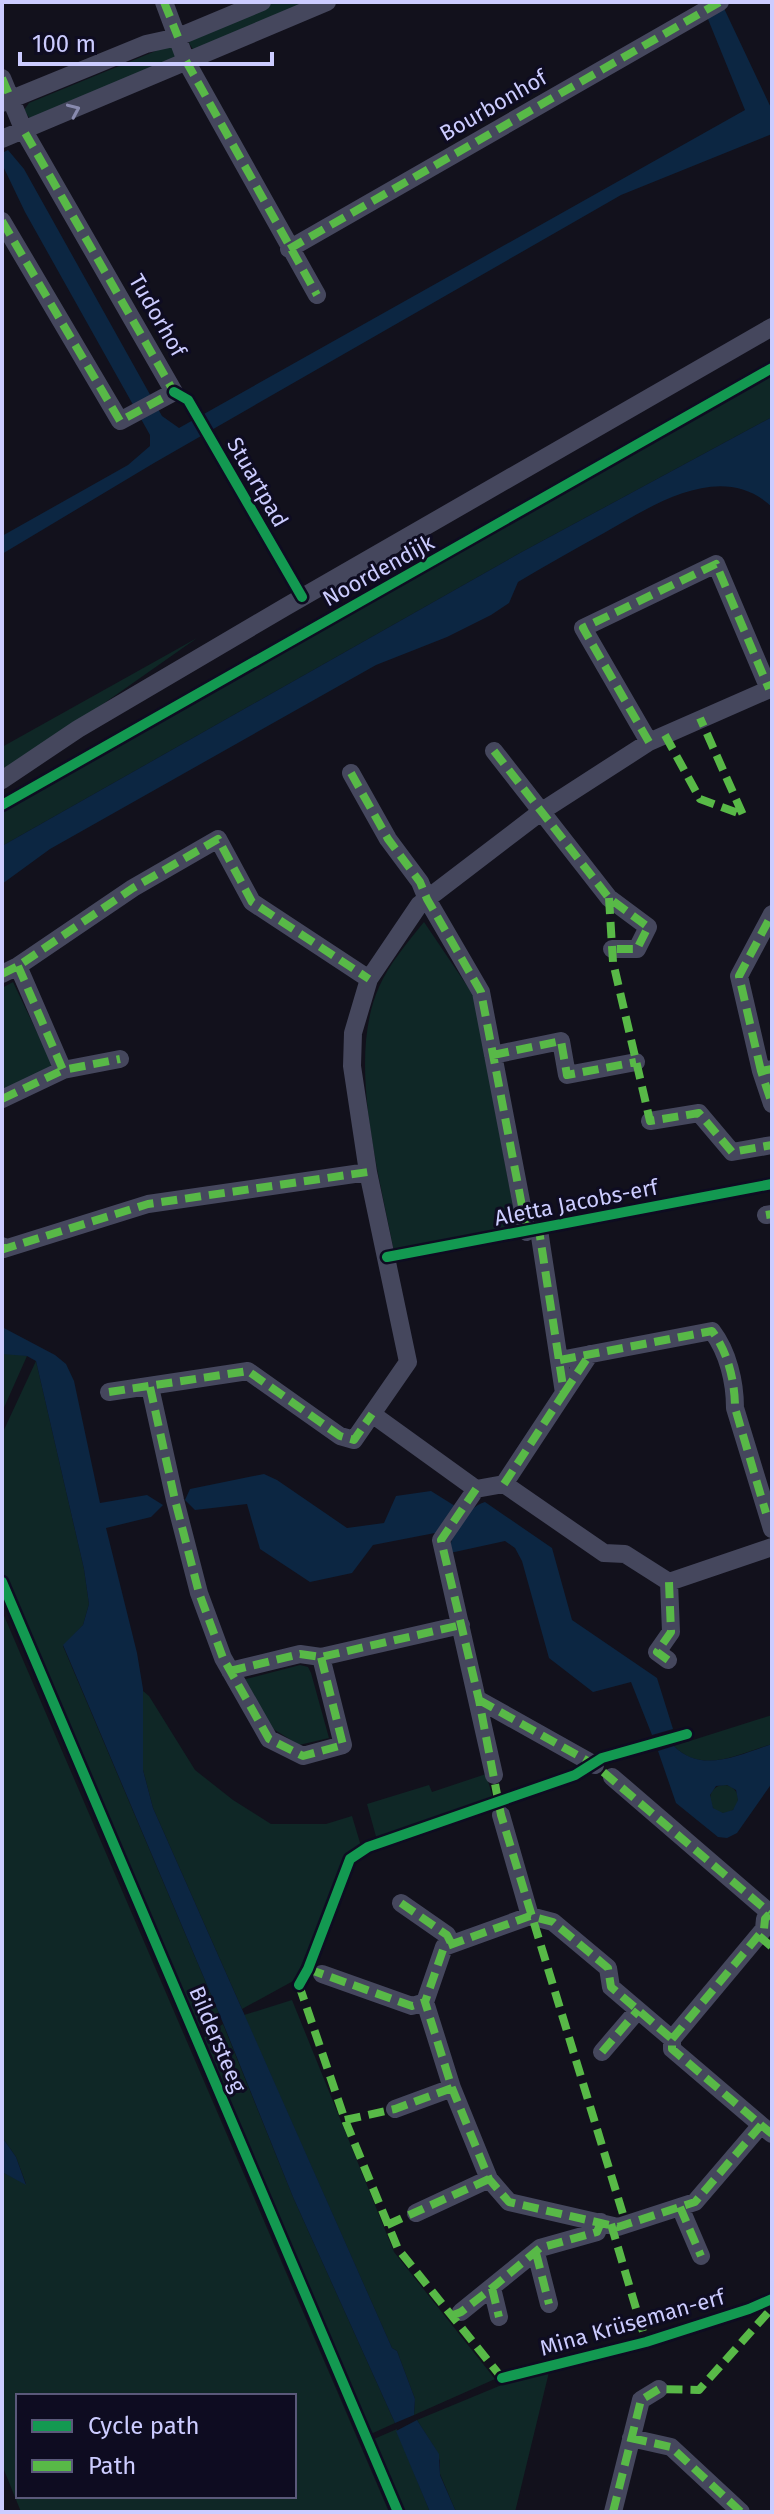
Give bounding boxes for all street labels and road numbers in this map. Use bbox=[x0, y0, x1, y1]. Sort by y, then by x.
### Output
street label: Bourbonhof bbox=[435, 63, 553, 147]
street label: Tudorhof bbox=[123, 269, 193, 363]
street label: Stuartpad bbox=[221, 433, 294, 532]
street label: Noordendijk bbox=[318, 528, 439, 612]
street label: Aletta Jacobs-erf bbox=[492, 1173, 662, 1232]
street label: Bildersteeg bbox=[183, 1982, 252, 2097]
street label: Mina Krüseman-erf bbox=[537, 2283, 729, 2362]

